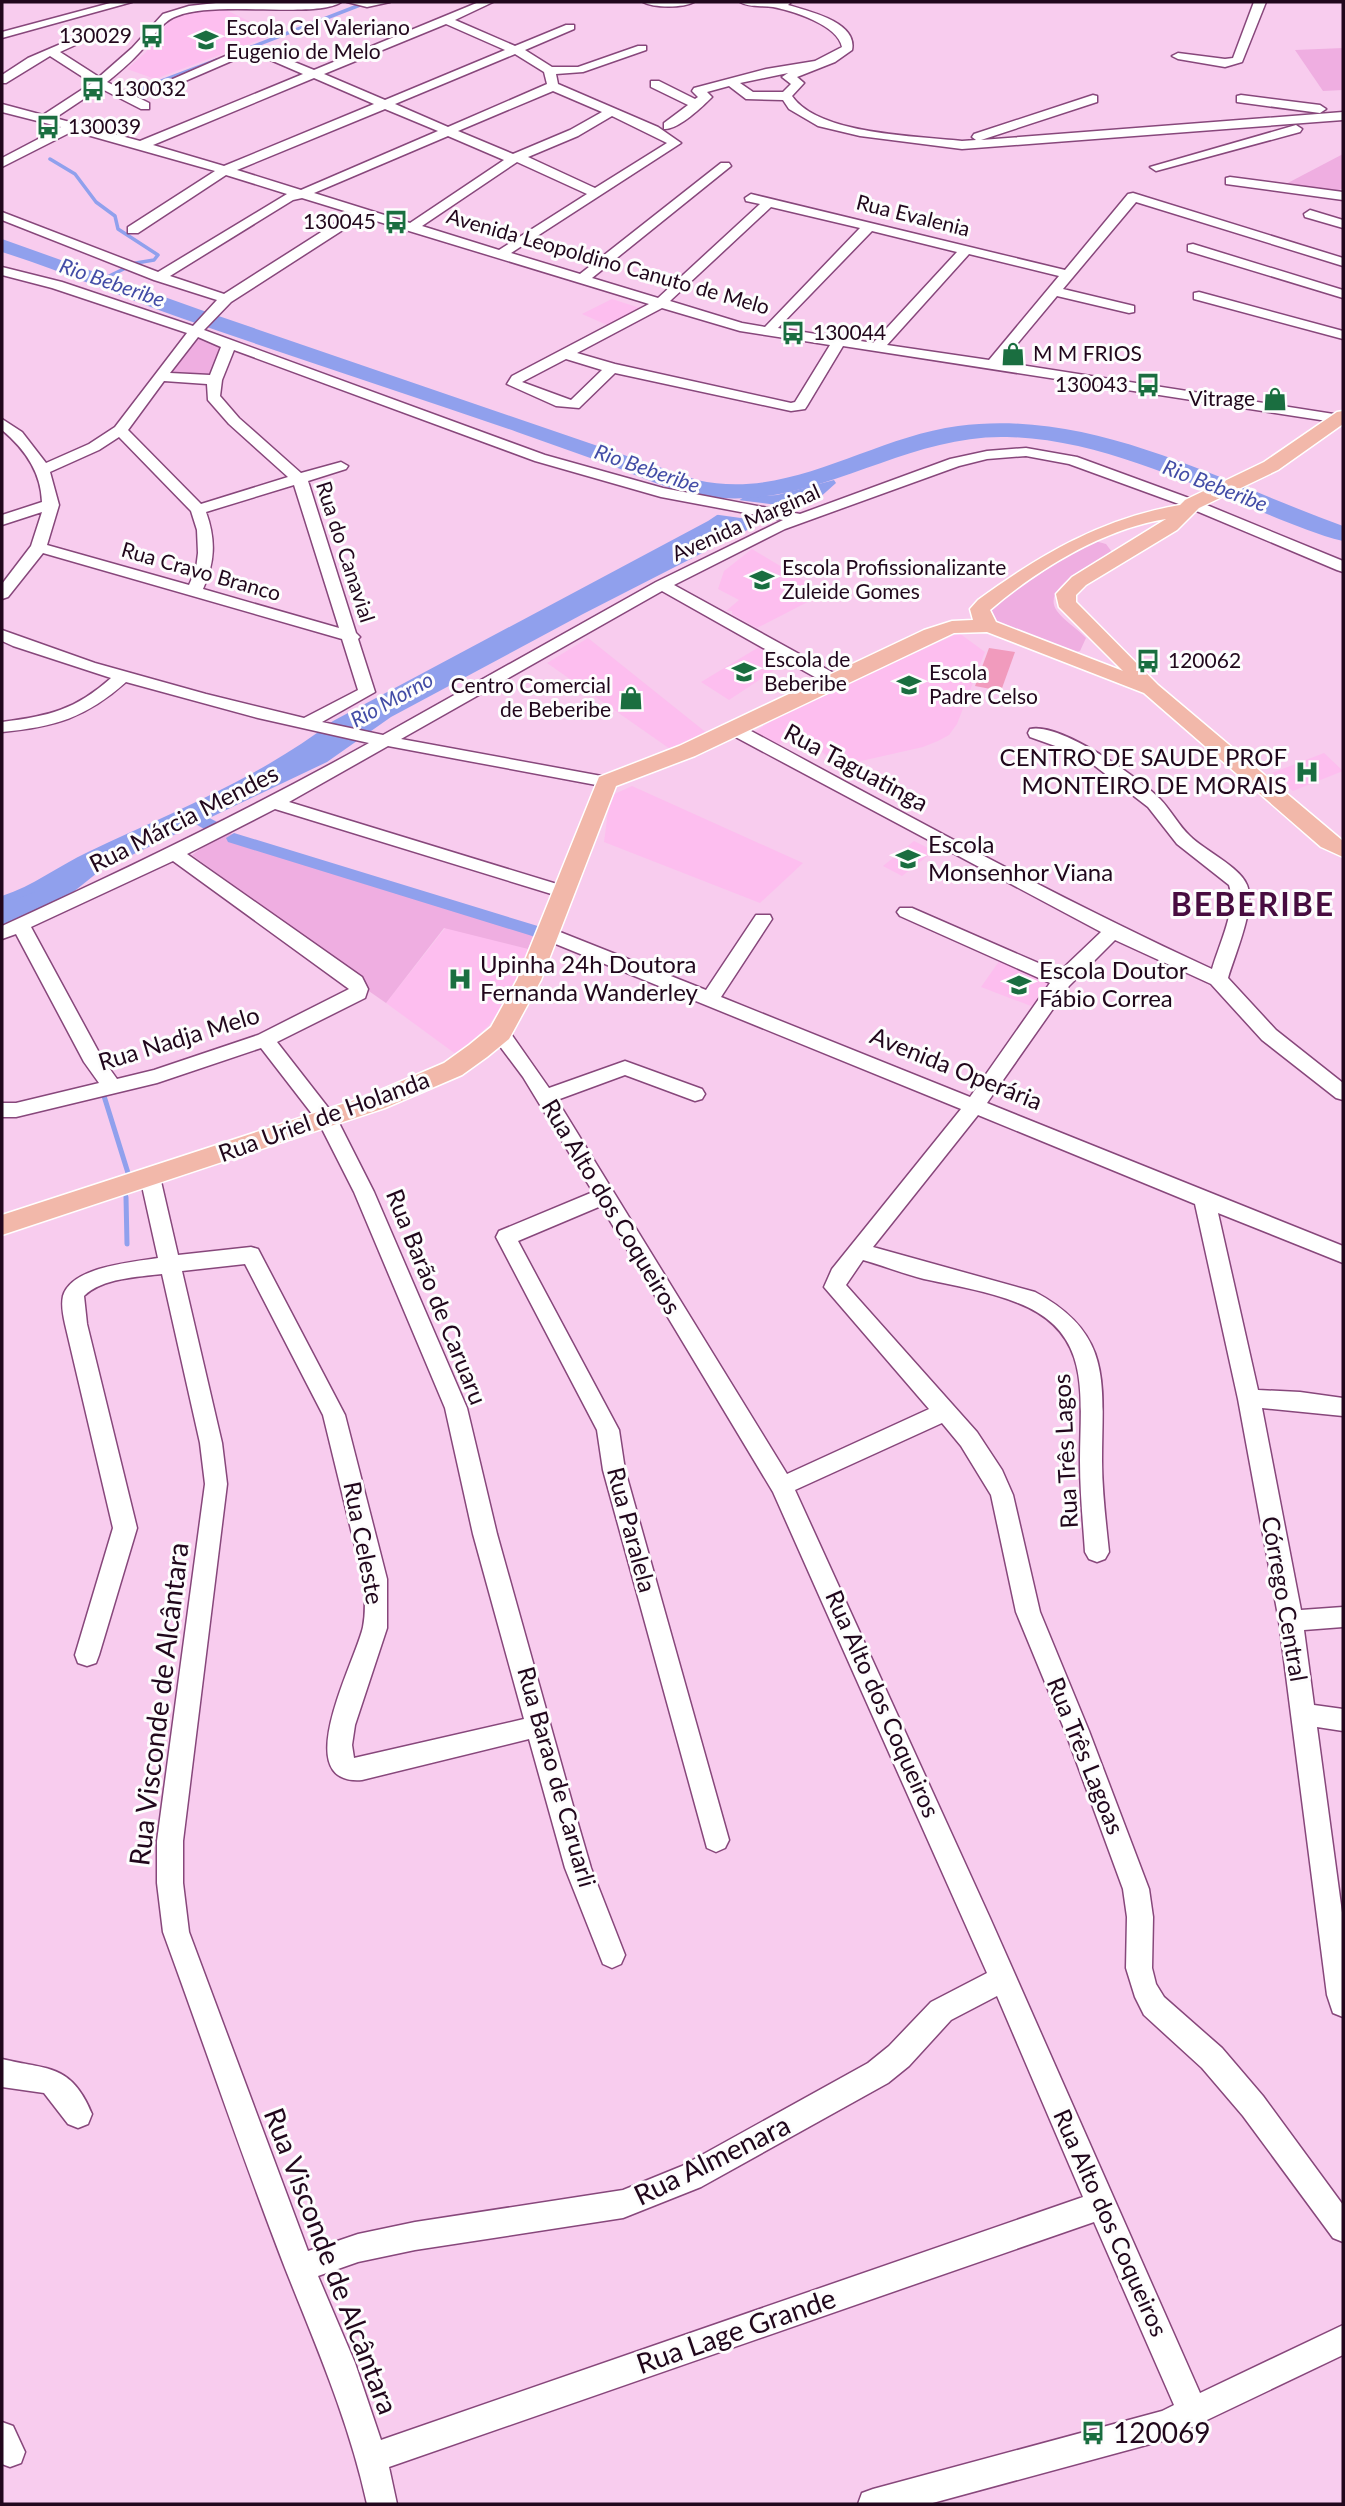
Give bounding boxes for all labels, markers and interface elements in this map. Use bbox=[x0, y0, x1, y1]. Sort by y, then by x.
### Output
place label: Escola Cel Valeriano Eugenio de Melo bbox=[226, 14, 410, 63]
place label: 130029 bbox=[59, 22, 132, 47]
bus stop icon: 130029 bbox=[138, 22, 166, 50]
school or university icon: Escola Cel Valeriano Eugenio de Melo bbox=[192, 26, 220, 54]
bus stop icon: 130032 bbox=[79, 75, 107, 103]
place label: 130032 bbox=[113, 75, 186, 100]
bus stop icon: 130039 bbox=[34, 113, 62, 141]
place label: 130039 bbox=[68, 113, 141, 138]
street label: Rua Evalenia bbox=[854, 188, 973, 241]
street label: Avenida Leopoldino Canuto de Melo bbox=[444, 202, 773, 319]
place label: 130045 bbox=[303, 208, 376, 233]
bus stop icon: 130045 bbox=[382, 208, 410, 236]
water label: Rio Beberibe bbox=[57, 252, 168, 311]
bus stop icon: 130044 bbox=[779, 319, 807, 347]
place label: 130044 bbox=[813, 319, 886, 344]
shop icon: M M FRIOS bbox=[999, 340, 1027, 368]
place label: M M FRIOS bbox=[1033, 340, 1142, 365]
place label: 130043 bbox=[1055, 371, 1128, 396]
bus stop icon: 130043 bbox=[1134, 371, 1162, 399]
place label: Vitrage bbox=[1188, 385, 1255, 410]
shop icon: Vitrage bbox=[1261, 385, 1289, 413]
water label: Rio Beberibe bbox=[592, 438, 703, 497]
water label: Rio Beberibe bbox=[1160, 453, 1271, 516]
street label: Rua do Canavial bbox=[312, 478, 381, 625]
street label: Avenida Marginal bbox=[667, 478, 823, 565]
street label: Rua Cravo Branco bbox=[119, 536, 284, 605]
place label: Escola Profissionalizante Zuleide Gomes bbox=[782, 554, 1006, 603]
school or university icon: Escola Profissionalizante Zuleide Gomes bbox=[748, 566, 776, 594]
place label: Escola de Beberibe bbox=[764, 646, 850, 695]
bus stop icon: 120062 bbox=[1134, 647, 1162, 675]
place label: 120062 bbox=[1168, 647, 1241, 672]
school or university icon: Escola de Beberibe bbox=[730, 658, 758, 686]
place label: Escola Padre Celso bbox=[929, 659, 1038, 708]
water label: Rio Morno bbox=[346, 666, 437, 732]
school or university icon: Escola Padre Celso bbox=[895, 671, 923, 699]
place label: Centro Comercial de Beberibe bbox=[451, 672, 611, 721]
shop icon: Centro Comercial de Beberibe bbox=[617, 684, 645, 712]
street label: Rua Taguatinga bbox=[780, 717, 934, 817]
place label: CENTRO DE SAUDE PROF MONTEIRO DE MORAIS bbox=[1000, 742, 1287, 799]
street label: Rua Márcia Mendes bbox=[84, 758, 283, 878]
hospital icon: CENTRO DE SAUDE PROF MONTEIRO DE MORAIS bbox=[1293, 758, 1321, 786]
place label: Escola Monsenhor Viana bbox=[928, 829, 1113, 886]
school or university icon: Escola Monsenhor Viana bbox=[894, 845, 922, 873]
district label: BEBERIBE bbox=[1171, 884, 1335, 923]
place label: Upinha 24h Doutora Fernanda Wanderley bbox=[480, 949, 699, 1006]
place label: Escola Doutor Fábio Correa bbox=[1039, 955, 1188, 1012]
hospital icon: Upinha 24h Doutora Fernanda Wanderley bbox=[446, 965, 474, 993]
school or university icon: Escola Doutor Fábio Correa bbox=[1005, 971, 1033, 999]
street label: Rua Nadja Melo bbox=[94, 999, 263, 1076]
street label: Avenida Operária bbox=[866, 1020, 1047, 1115]
street label: Rua Uriel de Holanda bbox=[214, 1064, 433, 1167]
street label: Rua Alto dos Coqueiros bbox=[537, 1093, 688, 1319]
street label: Rua Barão de Caruaru bbox=[381, 1184, 494, 1408]
street label: Rua Três Lagos bbox=[1046, 1373, 1083, 1529]
street label: Rua Paralela bbox=[602, 1464, 663, 1595]
street label: Rua Celeste bbox=[338, 1479, 391, 1607]
street label: Córrego Central bbox=[1257, 1514, 1314, 1684]
street label: Rua Visconde de Alcântara bbox=[121, 1540, 195, 1867]
street label: Rua Alto dos Coqueiros bbox=[820, 1585, 947, 1822]
street label: Rua Barao de Caruarli bbox=[512, 1663, 603, 1890]
street label: Rua Três Lagoas bbox=[1042, 1673, 1131, 1838]
street label: Rua Visconde de Alcântara bbox=[258, 2103, 406, 2419]
street label: Rua Alto dos Coqueiros bbox=[1048, 2104, 1175, 2341]
street label: Rua Almenara bbox=[628, 2107, 795, 2212]
street label: Rua Lage Grande bbox=[632, 2280, 840, 2380]
place label: 120069 bbox=[1113, 2415, 1210, 2449]
bus stop icon: 120069 bbox=[1079, 2419, 1107, 2447]

